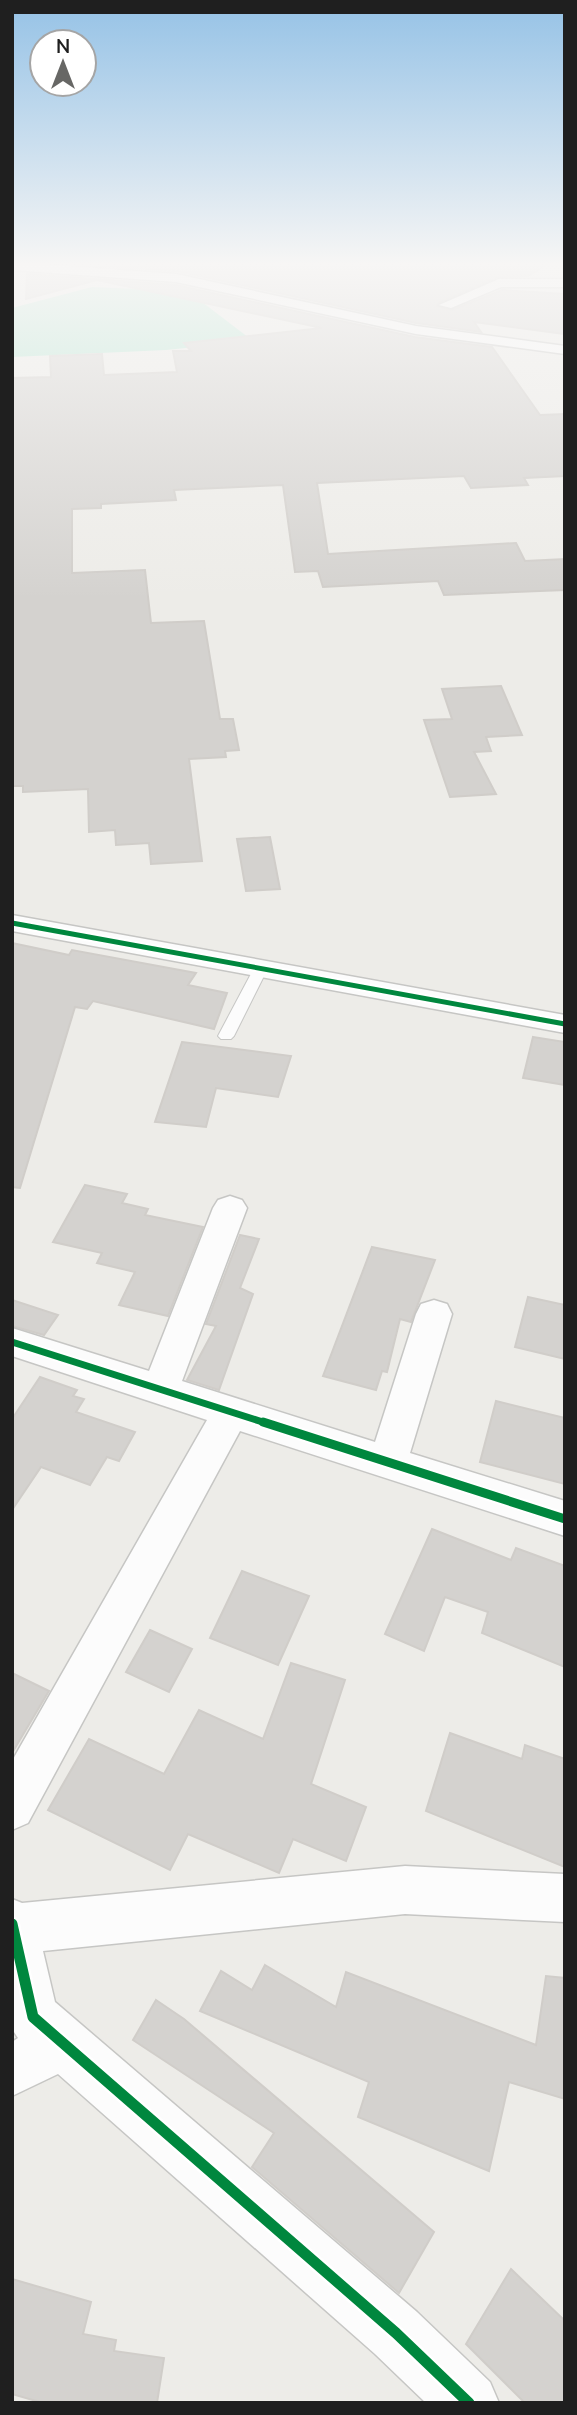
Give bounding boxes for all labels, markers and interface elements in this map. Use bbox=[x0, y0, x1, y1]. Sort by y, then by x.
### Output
north arrow bbox=[28, 28, 98, 98]
text: N bbox=[56, 34, 70, 60]

